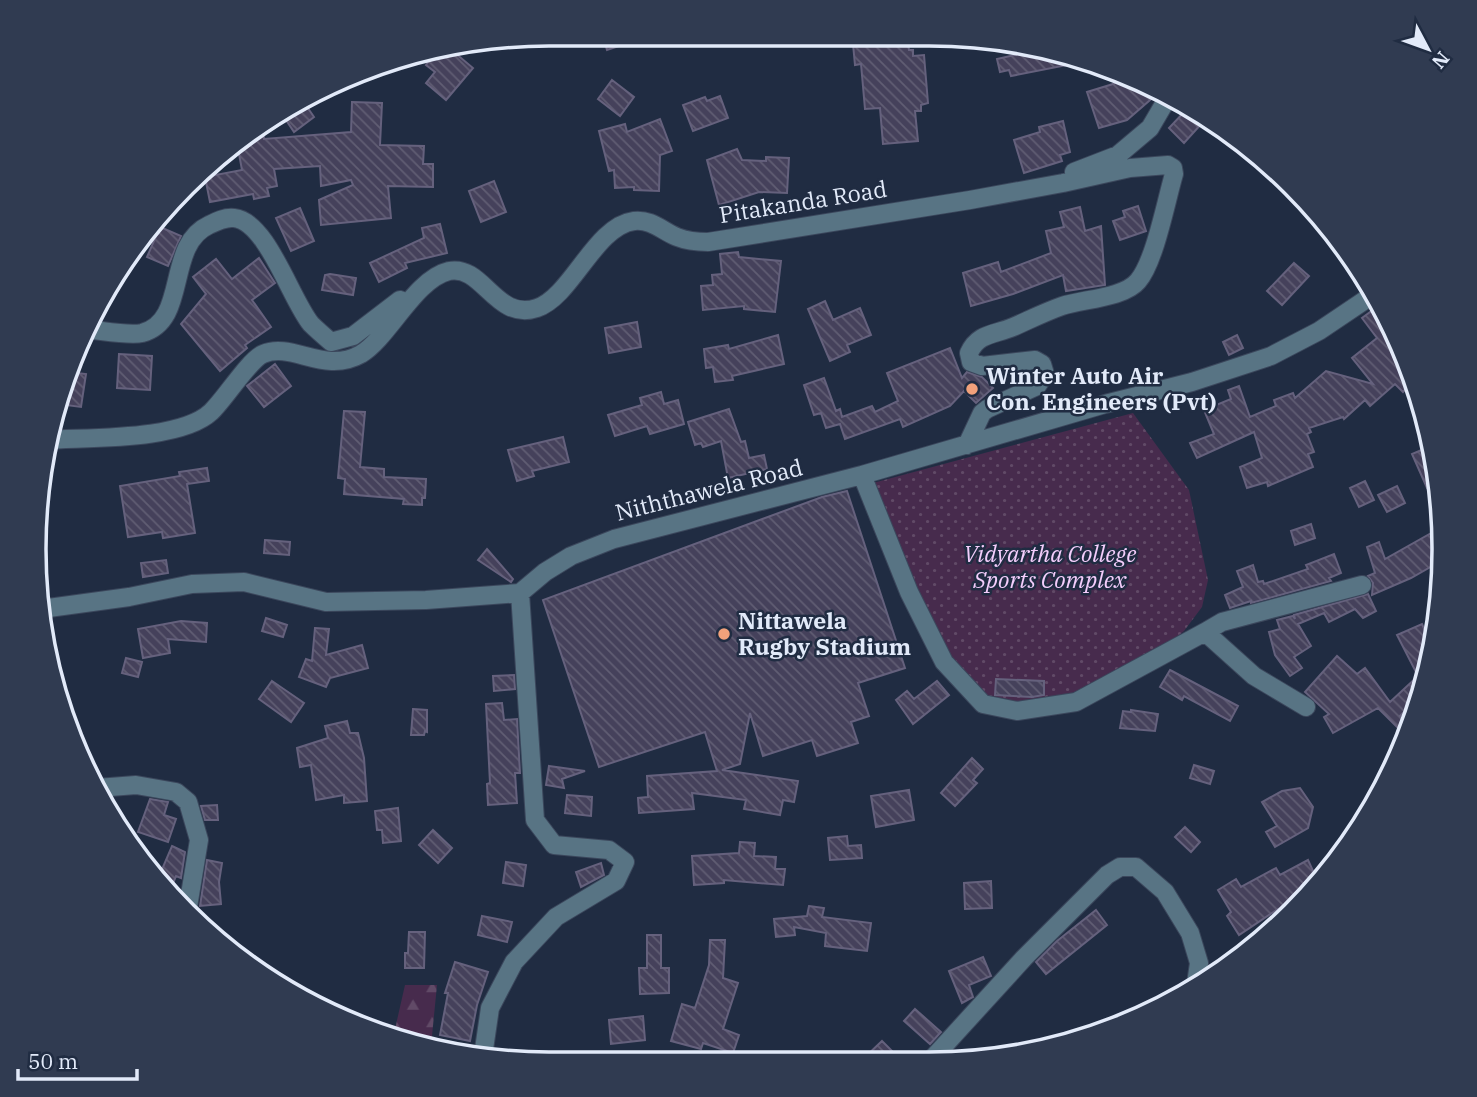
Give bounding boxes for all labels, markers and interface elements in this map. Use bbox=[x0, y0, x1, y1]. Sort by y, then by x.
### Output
north arrow bbox=[1393, 14, 1463, 84]
text: N bbox=[1427, 47, 1455, 74]
street label: Pitakanda Road bbox=[717, 173, 889, 229]
place label: Winter Auto Air Con. Engineers (Pvt) bbox=[986, 360, 1217, 416]
marker: Winter Auto Air Con. Engineers (Pvt) bbox=[964, 381, 980, 397]
street label: Niththawela Road bbox=[612, 451, 806, 527]
park label: Vidyartha College Sports Complex bbox=[964, 538, 1136, 594]
place label: Nittawela Rugby Stadium bbox=[738, 605, 911, 661]
marker: Nittawela Rugby Stadium bbox=[716, 626, 732, 642]
scale bar bbox=[18, 1038, 136, 1082]
text: 50 m bbox=[28, 1047, 78, 1075]

